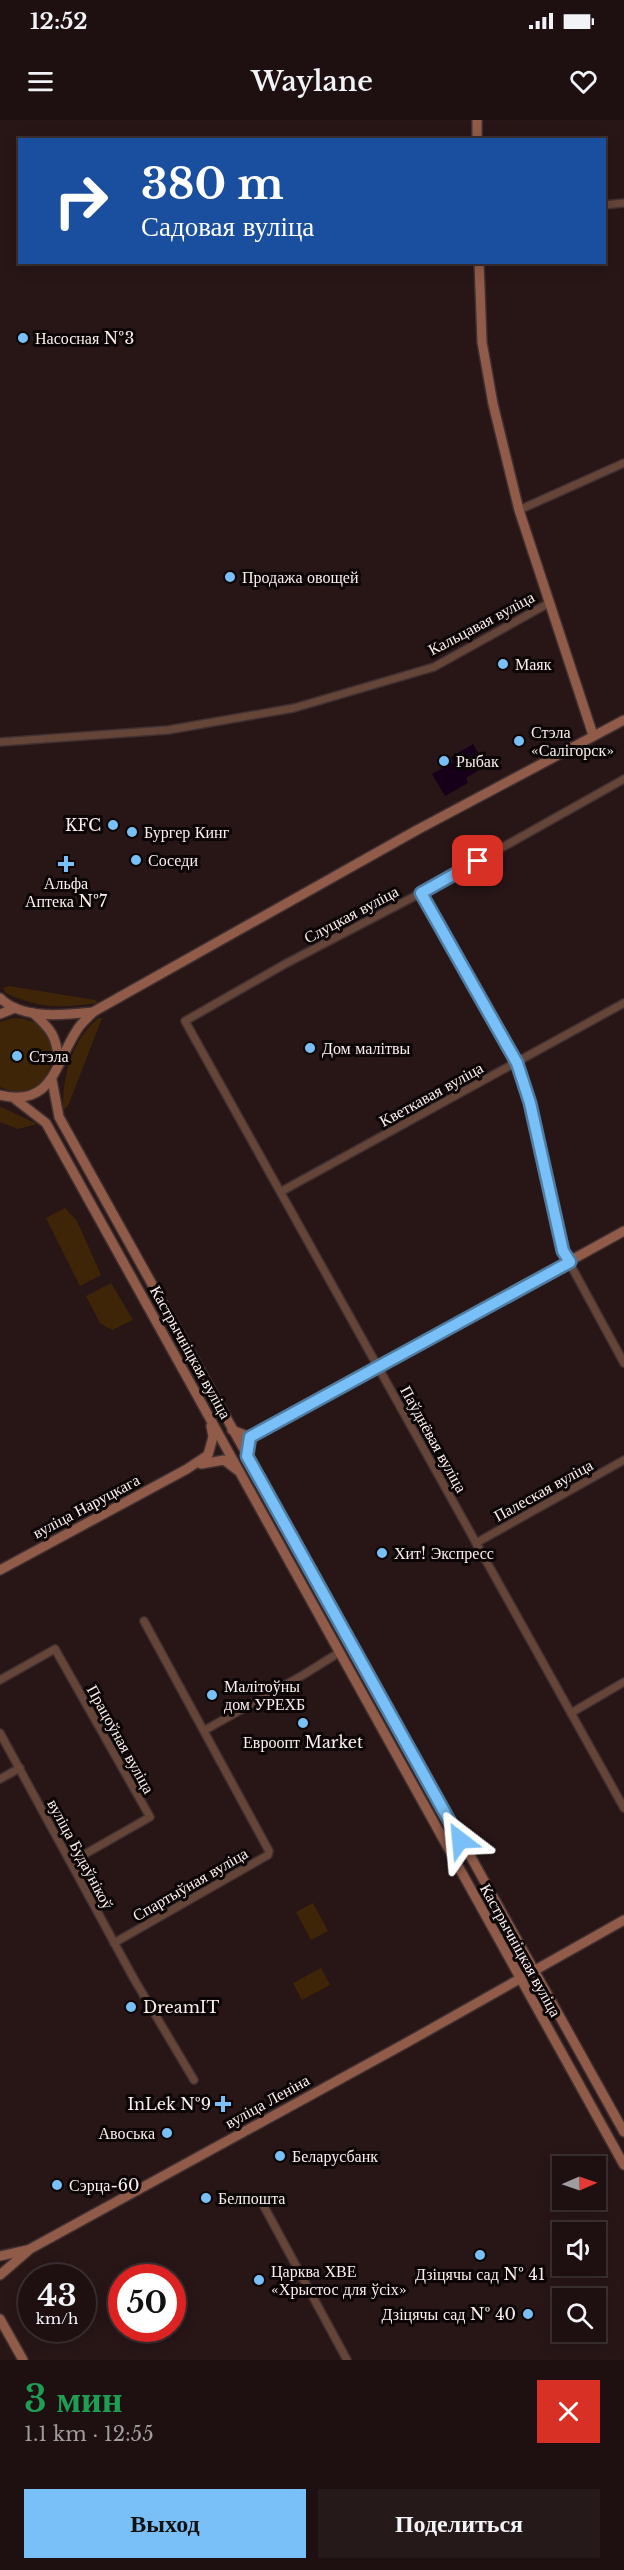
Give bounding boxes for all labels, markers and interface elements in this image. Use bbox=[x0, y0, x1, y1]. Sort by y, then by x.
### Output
text: 12:52 bbox=[30, 8, 88, 35]
icon: menu bbox=[24, 65, 57, 98]
text: Waylane bbox=[251, 65, 373, 98]
icon: heart bbox=[567, 65, 600, 98]
text: 380 m bbox=[141, 158, 284, 210]
icon: right bbox=[42, 162, 120, 240]
text: Садовая вуліца bbox=[141, 210, 314, 243]
place label: Насосная №3 bbox=[35, 328, 134, 348]
marker: Насосная №3 bbox=[16, 331, 30, 345]
place label: Продажа овощей bbox=[242, 567, 359, 587]
marker: Продажа овощей bbox=[223, 570, 237, 584]
street label: Кальцавая вуліца bbox=[424, 587, 538, 659]
place label: Маяк bbox=[515, 654, 552, 674]
marker: Маяк bbox=[496, 657, 510, 671]
place label: Стэла «Салігорск» bbox=[531, 722, 614, 760]
marker: Стэла «Салігорск» bbox=[512, 734, 526, 748]
place label: Рыбак bbox=[456, 751, 499, 771]
marker: Рыбак bbox=[437, 754, 451, 768]
place label: KFC bbox=[65, 815, 101, 835]
marker: KFC bbox=[106, 818, 120, 832]
place label: Бургер Кинг bbox=[144, 822, 230, 842]
marker: Бургер Кинг bbox=[125, 825, 139, 839]
pin bbox=[452, 835, 503, 886]
icon: arrive bbox=[461, 844, 494, 877]
place label: Соседи bbox=[148, 850, 198, 870]
marker: Соседи bbox=[129, 853, 143, 867]
marker: Альфа Аптека №7 bbox=[59, 857, 73, 871]
place label: Альфа Аптека №7 bbox=[25, 873, 108, 911]
street label: Слуцкая вуліца bbox=[300, 881, 402, 947]
place label: Дом малітвы bbox=[322, 1038, 411, 1058]
marker: Дом малітвы bbox=[303, 1041, 317, 1055]
place label: Стэла bbox=[29, 1046, 69, 1066]
marker: Стэла bbox=[10, 1049, 24, 1063]
street label: Кветкавая вуліца bbox=[376, 1057, 486, 1131]
street label: Кастрычніцкая вуліца bbox=[146, 1282, 236, 1422]
street label: Паўднёвая вуліца bbox=[396, 1382, 472, 1496]
street label: Палеская вуліца bbox=[490, 1454, 596, 1526]
street label: вуліца Наруцкага bbox=[29, 1469, 143, 1543]
place label: Хит! Экспресс bbox=[394, 1543, 494, 1563]
marker: Хит! Экспресс bbox=[375, 1546, 389, 1560]
place label: Малітоўны дом УРЕХБ bbox=[224, 1676, 305, 1714]
street label: Працоўная вуліца bbox=[83, 1681, 159, 1797]
marker: Малітоўны дом УРЕХБ bbox=[205, 1688, 219, 1702]
marker: Евроопт Market bbox=[296, 1716, 310, 1730]
place label: Евроопт Market bbox=[243, 1732, 363, 1752]
street label: вуліца Будаўнікоў bbox=[44, 1795, 118, 1913]
position arrow bbox=[428, 1808, 492, 1872]
street label: Спартыўная вуліца bbox=[129, 1843, 251, 1925]
street label: Кастрычніцкая вуліца bbox=[476, 1880, 566, 2020]
place label: DreamIT bbox=[143, 1997, 219, 2017]
marker: DreamIT bbox=[124, 2000, 138, 2014]
street label: вуліца Леніна bbox=[221, 2070, 313, 2132]
place label: InLek №9 bbox=[127, 2094, 211, 2114]
marker: InLek №9 bbox=[216, 2097, 230, 2111]
place label: Авоська bbox=[99, 2123, 155, 2143]
marker: Авоська bbox=[160, 2126, 174, 2140]
place label: Беларусбанк bbox=[292, 2146, 378, 2166]
marker: Беларусбанк bbox=[273, 2149, 287, 2163]
north arrow bbox=[552, 2156, 606, 2210]
map controls bbox=[552, 2156, 606, 2342]
place label: Сэрца-60 bbox=[69, 2175, 140, 2195]
marker: Сэрца-60 bbox=[50, 2178, 64, 2192]
place label: Белпошта bbox=[218, 2188, 285, 2208]
marker: Белпошта bbox=[199, 2191, 213, 2205]
button: sound bbox=[552, 2222, 606, 2276]
marker: Дзіцячы сад № 41 bbox=[473, 2248, 487, 2262]
place label: Царква ХВЕ «Хрыстос для ўсіх» bbox=[271, 2261, 407, 2299]
speed limit sign: 50 bbox=[108, 2264, 186, 2342]
place label: Дзіцячы сад № 41 bbox=[415, 2264, 545, 2284]
marker: Царква ХВЕ «Хрыстос для ўсіх» bbox=[252, 2273, 266, 2287]
text: 43 bbox=[37, 2277, 77, 2314]
button: search bbox=[552, 2288, 606, 2342]
place label: Дзіцячы сад № 40 bbox=[382, 2304, 516, 2324]
marker: Дзіцячы сад № 40 bbox=[521, 2307, 535, 2321]
text: km/h bbox=[36, 2309, 78, 2328]
text: 3 мин bbox=[24, 2377, 123, 2422]
button: close bbox=[537, 2380, 600, 2443]
text: 1.1 km · 12:55 bbox=[24, 2422, 154, 2446]
button: Выход bbox=[24, 2489, 306, 2558]
button: Поделиться bbox=[318, 2489, 600, 2558]

